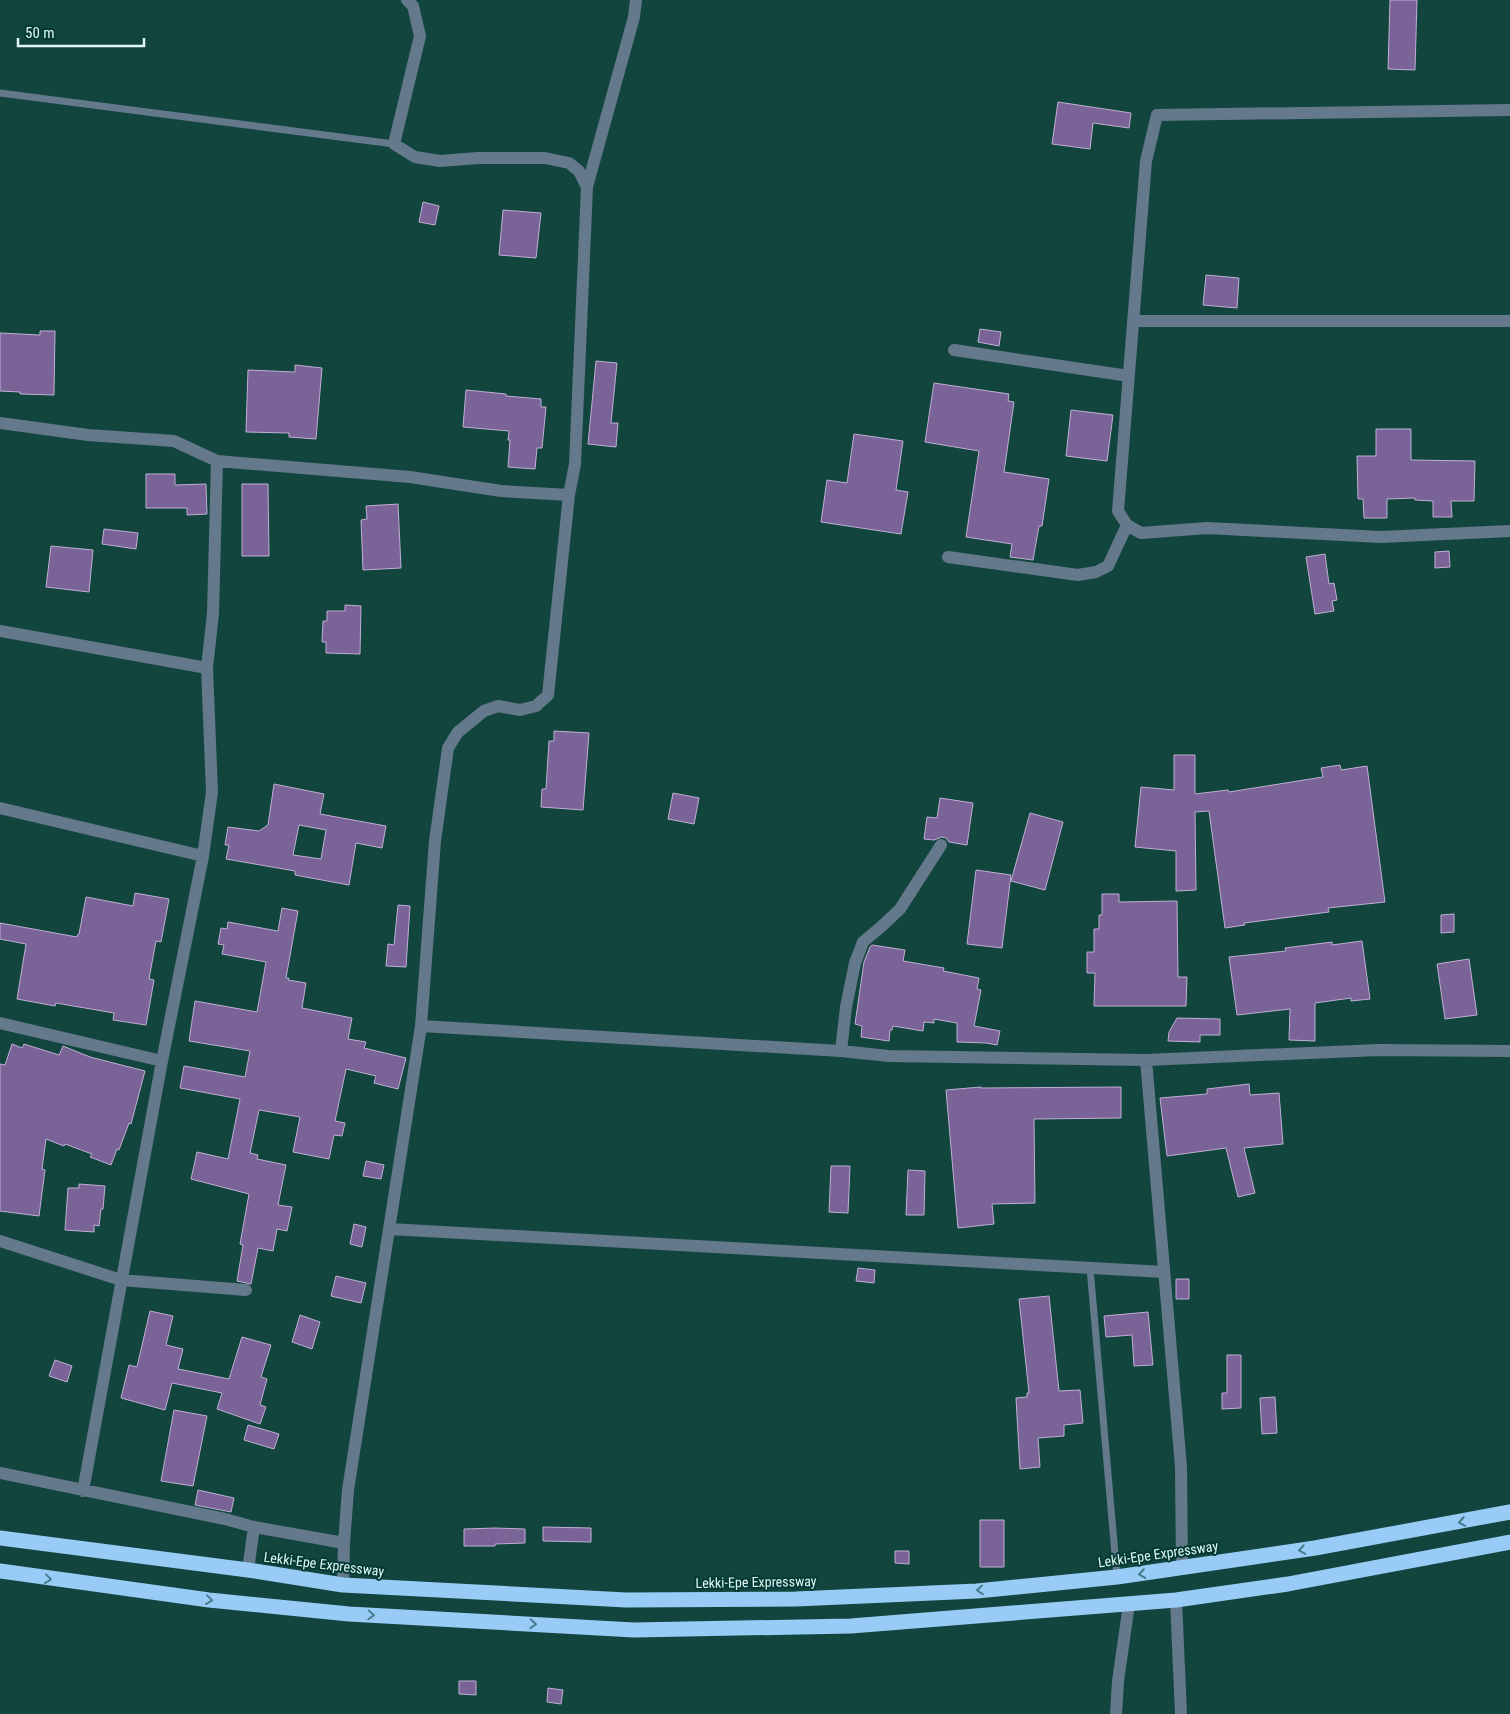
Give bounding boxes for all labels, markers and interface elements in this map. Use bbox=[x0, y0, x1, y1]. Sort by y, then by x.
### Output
scale bar bbox=[18, 15, 144, 47]
text: 50 m bbox=[25, 24, 55, 42]
one-way arrow bbox=[1458, 1516, 1467, 1526]
street label: Lekki-Epe Expressway bbox=[1097, 1538, 1219, 1570]
one-way arrow bbox=[1298, 1544, 1307, 1554]
street label: Lekki-Epe Expressway bbox=[263, 1549, 385, 1579]
one-way arrow bbox=[1137, 1568, 1145, 1579]
one-way arrow bbox=[44, 1573, 52, 1584]
street label: Lekki-Epe Expressway bbox=[695, 1573, 817, 1591]
one-way arrow bbox=[976, 1585, 984, 1596]
one-way arrow bbox=[206, 1594, 214, 1605]
one-way arrow bbox=[367, 1610, 375, 1621]
one-way arrow bbox=[530, 1619, 538, 1630]

